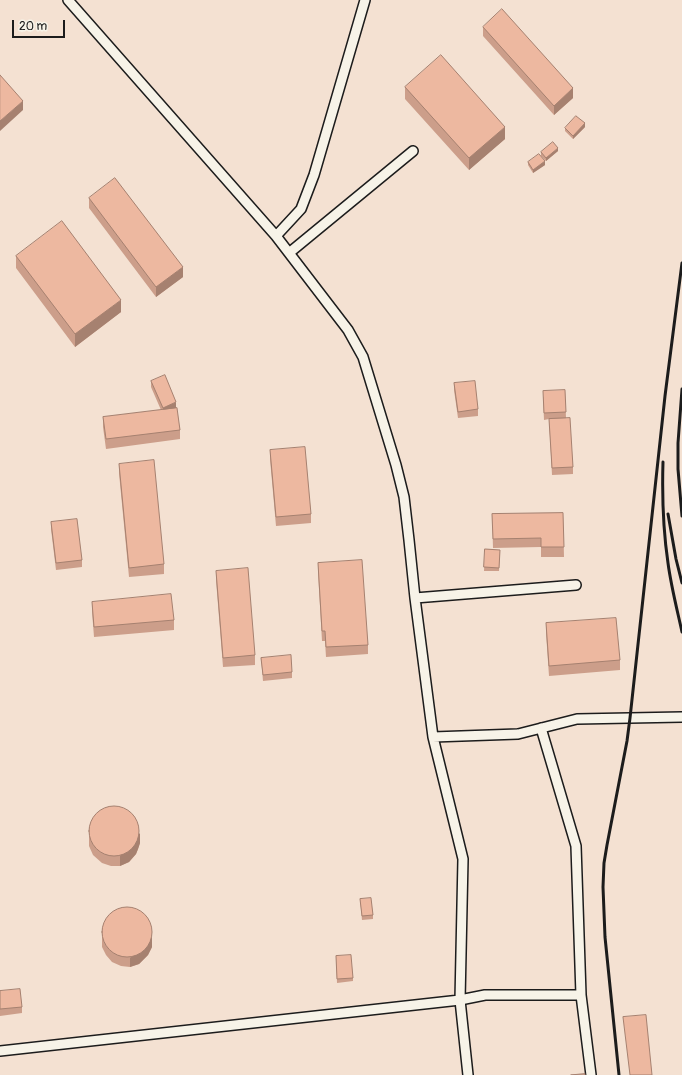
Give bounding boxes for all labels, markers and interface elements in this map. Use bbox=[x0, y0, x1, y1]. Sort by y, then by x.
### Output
scale bar bbox=[14, 12, 67, 38]
text: 20 m bbox=[19, 19, 47, 34]

